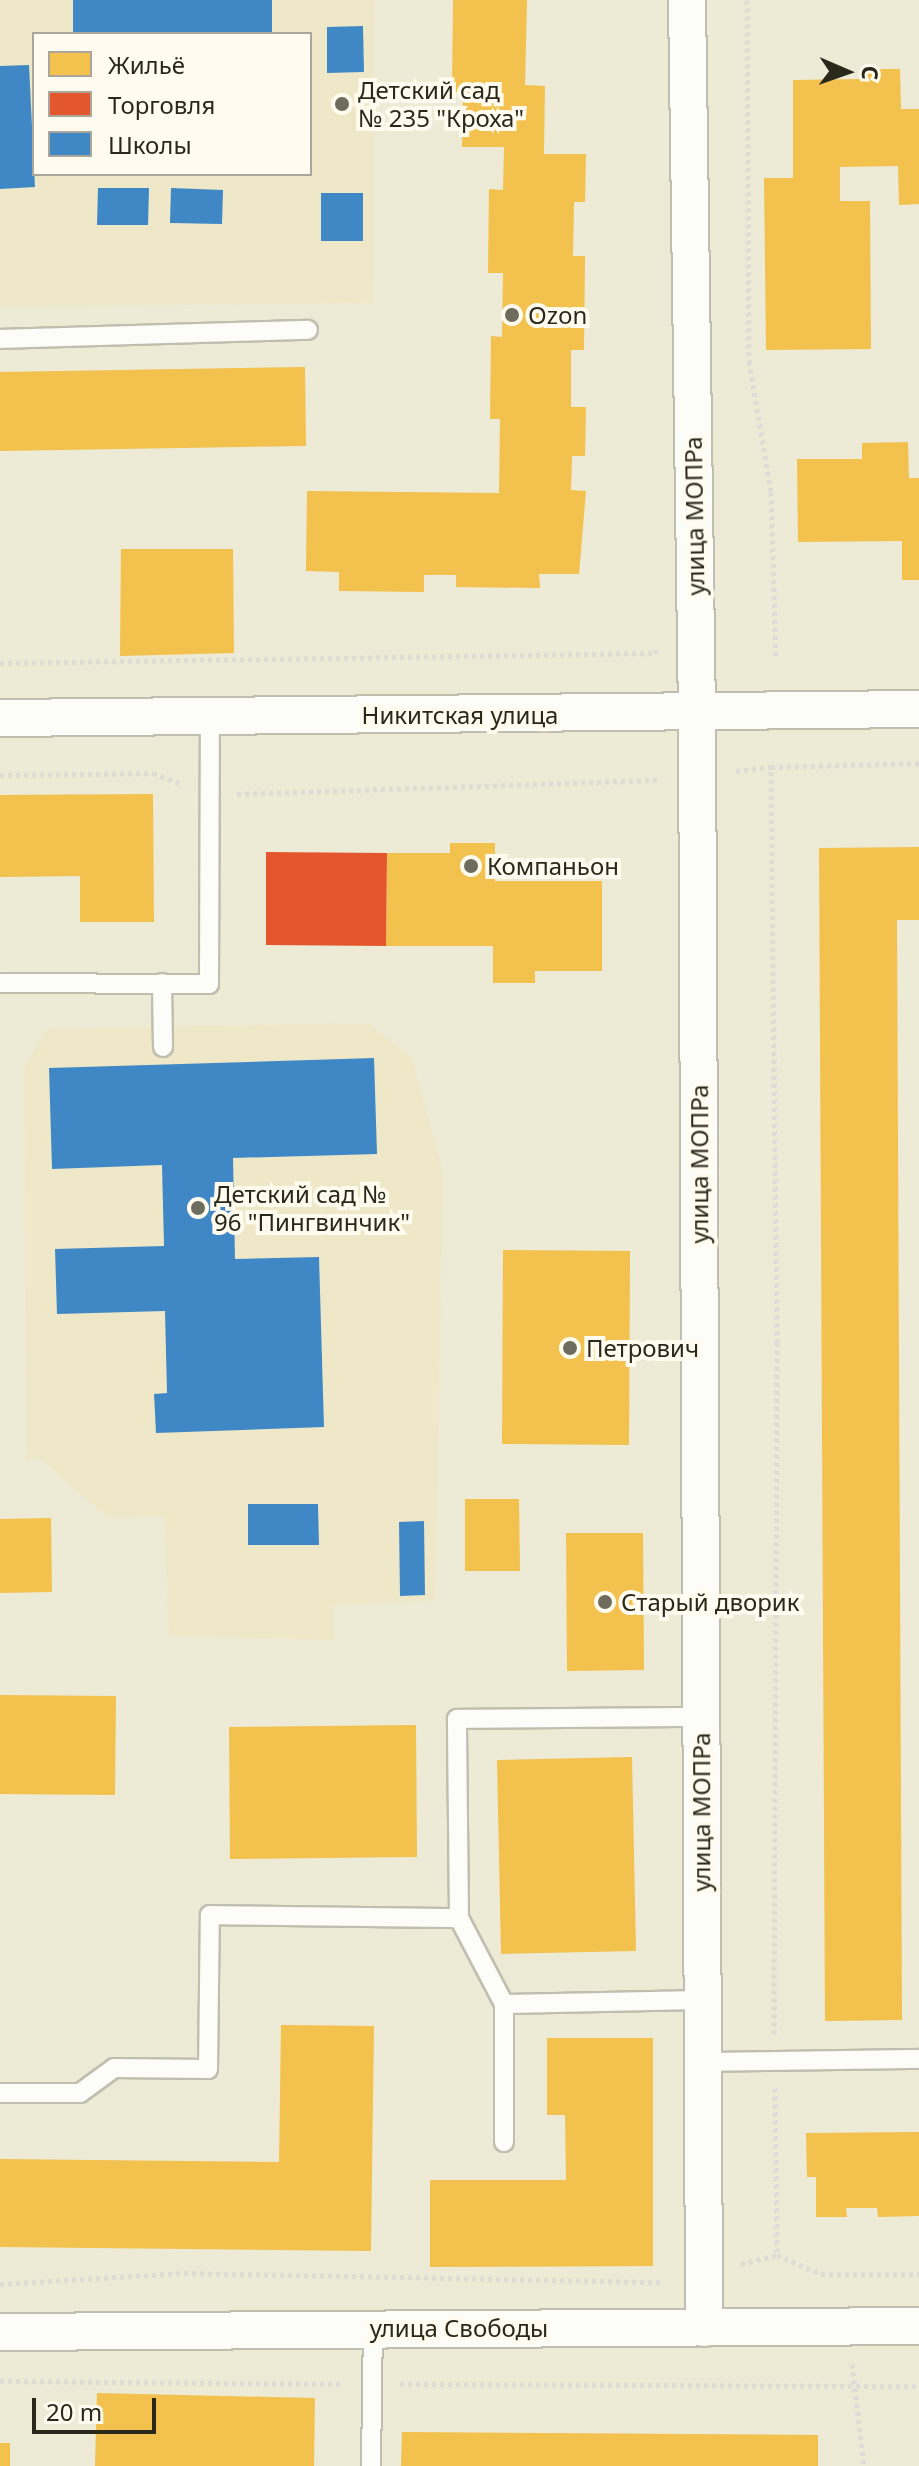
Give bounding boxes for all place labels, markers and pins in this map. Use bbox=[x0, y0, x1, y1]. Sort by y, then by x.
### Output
place label: Детский сад № 235 "Кроха" bbox=[358, 76, 524, 132]
marker: Детский сад № 235 "Кроха" bbox=[333, 95, 351, 113]
place label: Ozon bbox=[528, 301, 587, 329]
marker: Ozon bbox=[503, 306, 521, 324]
place label: Компаньон bbox=[487, 852, 619, 880]
marker: Компаньон bbox=[462, 857, 480, 875]
place label: Детский сад № 96 "Пингвинчик" bbox=[214, 1180, 410, 1236]
marker: Детский сад № 96 "Пингвинчик" bbox=[189, 1199, 207, 1217]
place label: Петрович bbox=[586, 1334, 699, 1362]
marker: Петрович bbox=[561, 1339, 579, 1357]
place label: Старый дворик bbox=[621, 1588, 799, 1616]
marker: Старый дворик bbox=[596, 1593, 614, 1611]

